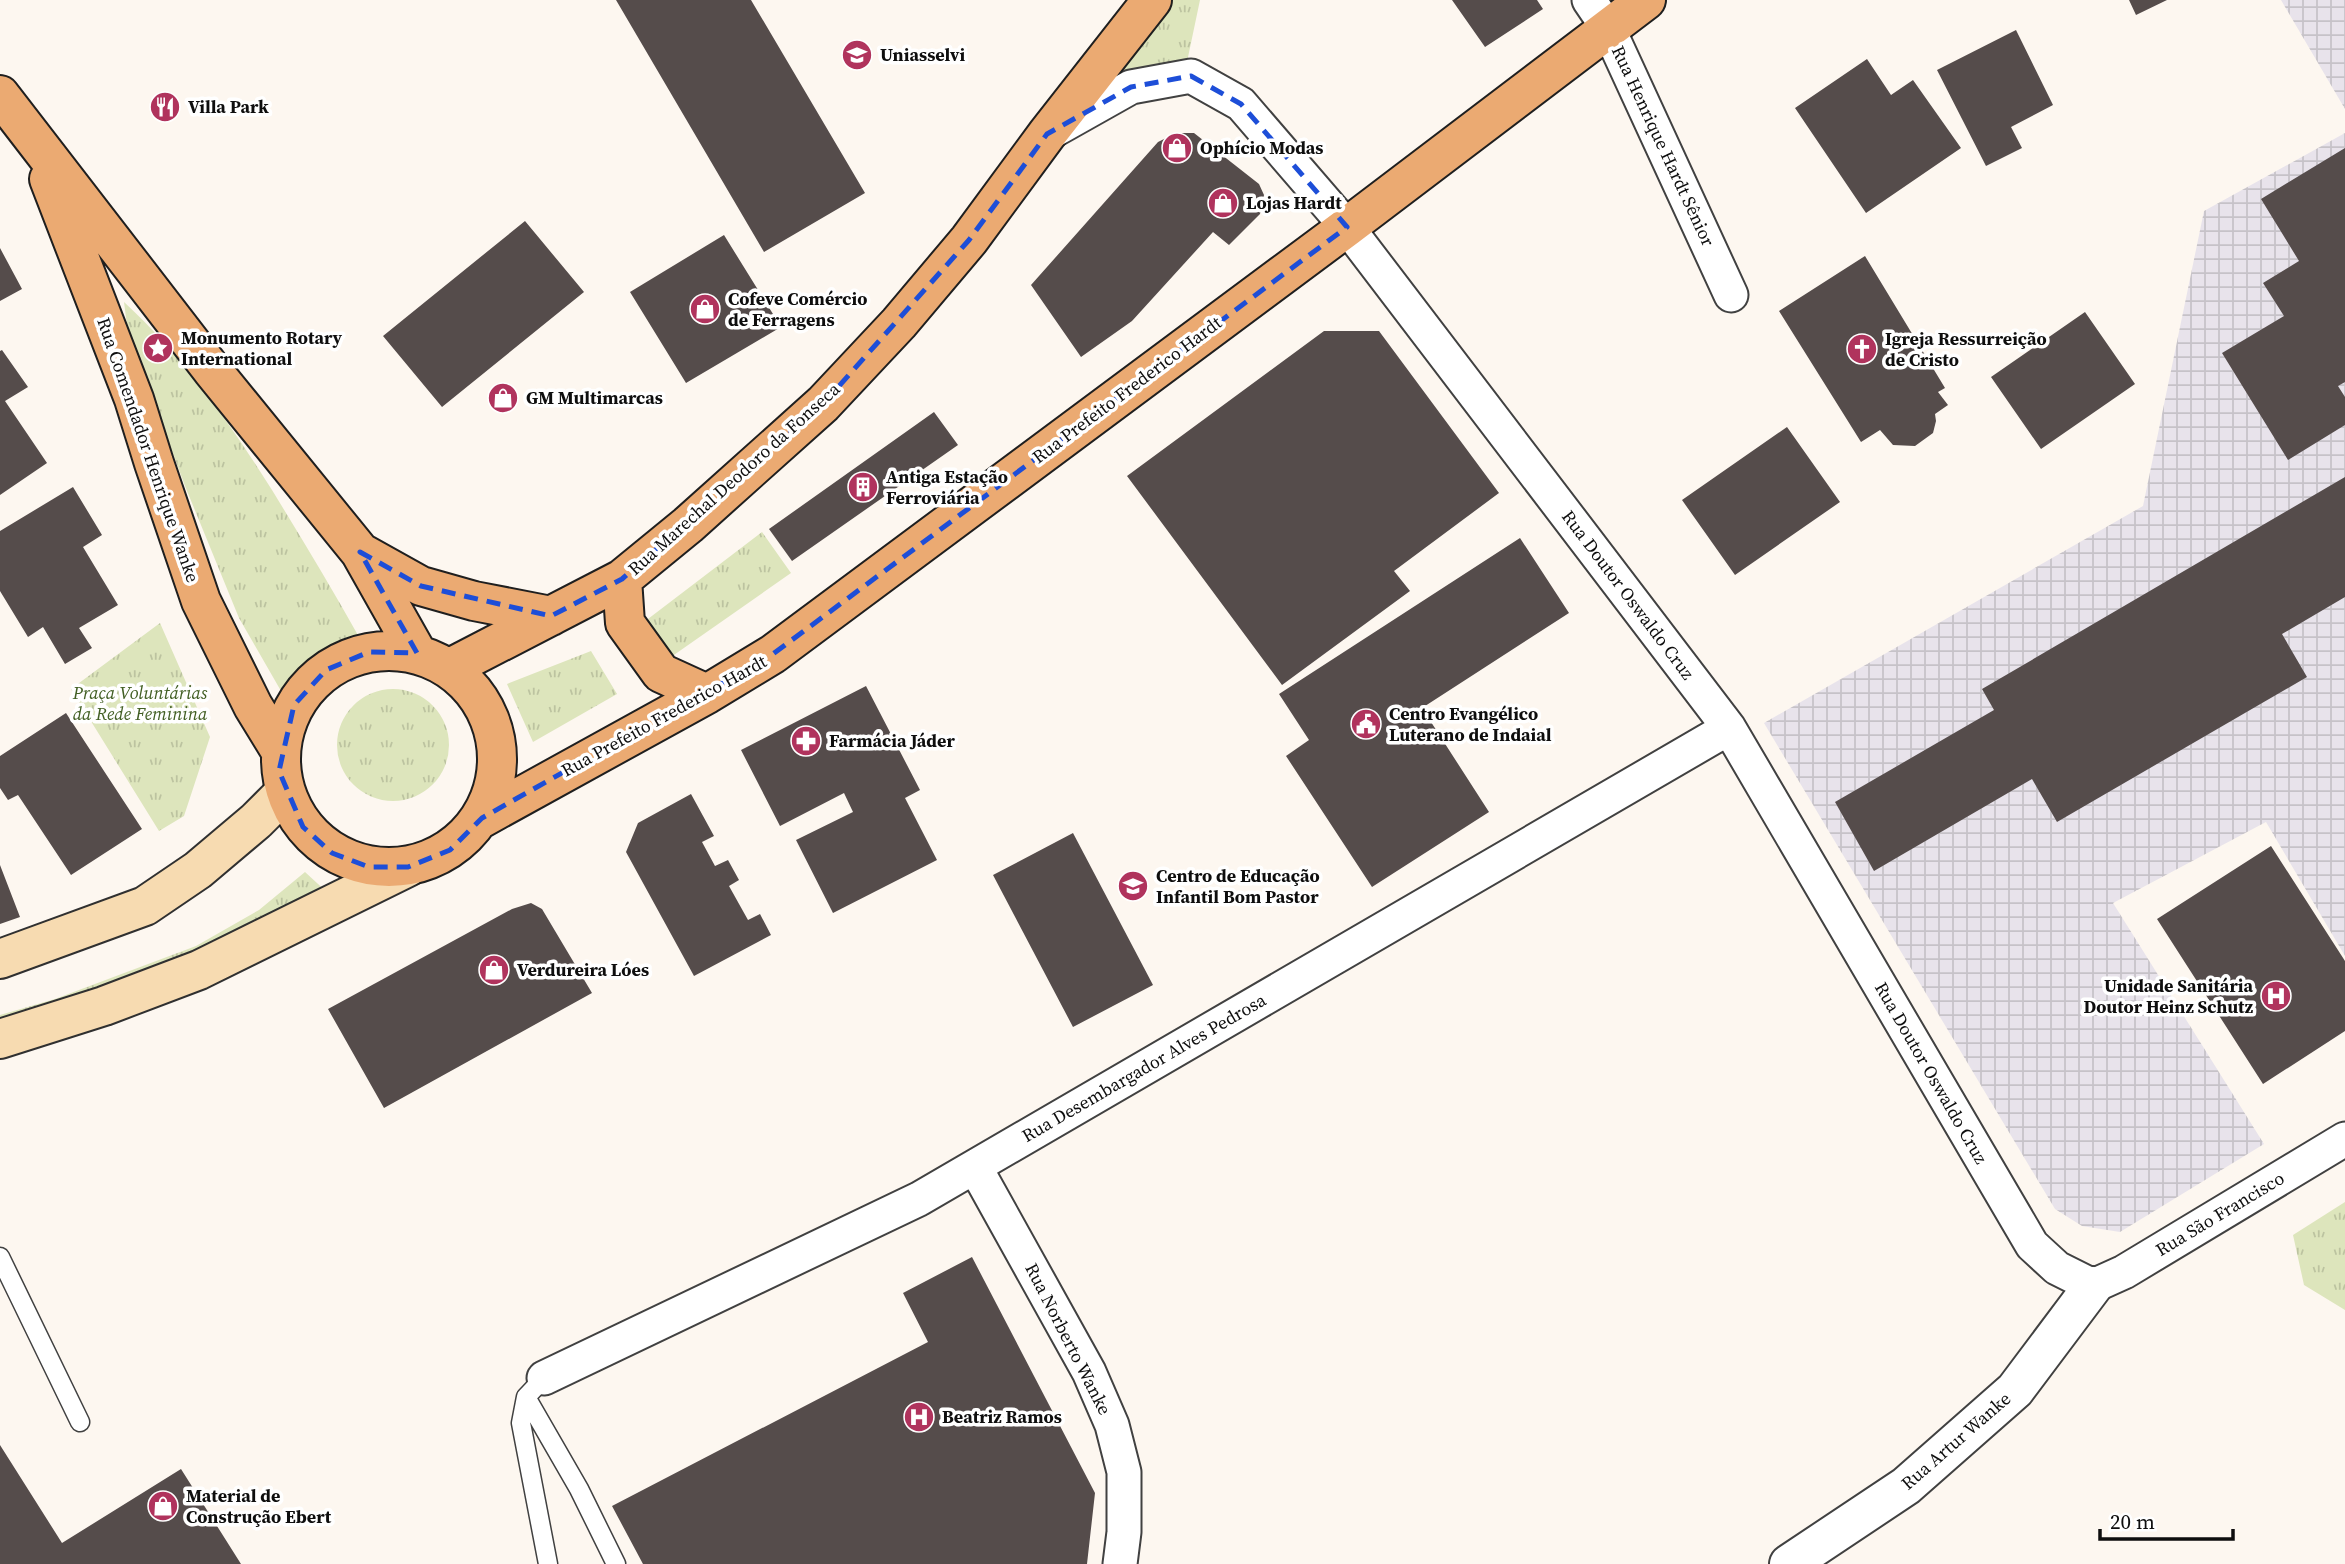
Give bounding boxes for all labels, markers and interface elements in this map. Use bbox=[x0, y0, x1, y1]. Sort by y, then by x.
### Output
school or university icon: Uniasselvi bbox=[840, 38, 874, 72]
street label: Rua Henrique Hardt Sênior bbox=[1606, 41, 1721, 251]
place label: Uniasselvi bbox=[880, 42, 966, 67]
restaurant icon: Villa Park bbox=[148, 90, 182, 124]
place label: Villa Park bbox=[188, 94, 269, 119]
shop icon: Ophício Modas bbox=[1160, 131, 1194, 165]
place label: Ophício Modas bbox=[1200, 135, 1324, 160]
shop icon: Lojas Hardt bbox=[1206, 186, 1240, 220]
place label: Lojas Hardt bbox=[1246, 190, 1342, 215]
place label: Cofeve Comércio de Ferragens bbox=[728, 286, 867, 332]
shop icon: Cofeve Comércio de Ferragens bbox=[688, 292, 722, 326]
street label: Rua Prefeito Frederico Hardt bbox=[1027, 310, 1227, 469]
street label: Rua Comendador Henrique Wanke bbox=[91, 314, 206, 586]
place label: Monumento Rotary International bbox=[181, 325, 343, 371]
place label: Igreja Ressurreição de Cristo bbox=[1885, 326, 2047, 372]
place icon: Monumento Rotary International bbox=[141, 331, 175, 365]
church icon: Igreja Ressurreição de Cristo bbox=[1845, 332, 1879, 366]
street label: Rua Marechal Deodoro da Fonseca bbox=[622, 376, 846, 581]
shop icon: GM Multimarcas bbox=[486, 381, 520, 415]
place label: GM Multimarcas bbox=[526, 385, 663, 410]
place label: Antiga Estação Ferroviária bbox=[886, 464, 1008, 510]
building icon: Antiga Estação Ferroviária bbox=[846, 470, 880, 504]
street label: Rua Doutor Oswaldo Cruz bbox=[1556, 505, 1700, 685]
street label: Rua Prefeito Frederico Hardt bbox=[557, 649, 771, 783]
park label: Praça Voluntárias da Rede Feminina bbox=[72, 680, 208, 726]
place label: Centro Evangélico Luterano de Indaial bbox=[1389, 701, 1552, 747]
public building icon: Centro Evangélico Luterano de Indaial bbox=[1349, 707, 1383, 741]
pharmacy icon: Farmácia Jáder bbox=[789, 724, 823, 758]
place label: Farmácia Jáder bbox=[829, 728, 955, 753]
place label: Centro de Educação Infantil Bom Pastor bbox=[1156, 863, 1320, 909]
school or university icon: Centro de Educação Infantil Bom Pastor bbox=[1116, 869, 1150, 903]
shop icon: Verdureira Lóes bbox=[477, 953, 511, 987]
place label: Verdureira Lóes bbox=[517, 957, 649, 982]
place label: Unidade Sanitária Doutor Heinz Schutz bbox=[2083, 973, 2254, 1019]
street label: Rua Doutor Oswaldo Cruz bbox=[1869, 977, 1994, 1168]
hospital icon: Unidade Sanitária Doutor Heinz Schutz bbox=[2259, 979, 2293, 1013]
street label: Rua Desembargador Alves Pedrosa bbox=[1017, 987, 1271, 1148]
street label: Rua São Francisco bbox=[2151, 1165, 2289, 1262]
street label: Rua Norberto Wanke bbox=[1019, 1259, 1118, 1419]
street label: Rua Artur Wanke bbox=[1896, 1386, 2016, 1495]
hospital icon: Beatriz Ramos bbox=[902, 1400, 936, 1434]
place label: Beatriz Ramos bbox=[942, 1404, 1062, 1429]
place label: Material de Construção Ebert bbox=[186, 1483, 332, 1529]
shop icon: Material de Construção Ebert bbox=[146, 1489, 180, 1523]
scale bar bbox=[2100, 1498, 2233, 1542]
text: 20 m bbox=[2110, 1507, 2155, 1536]

